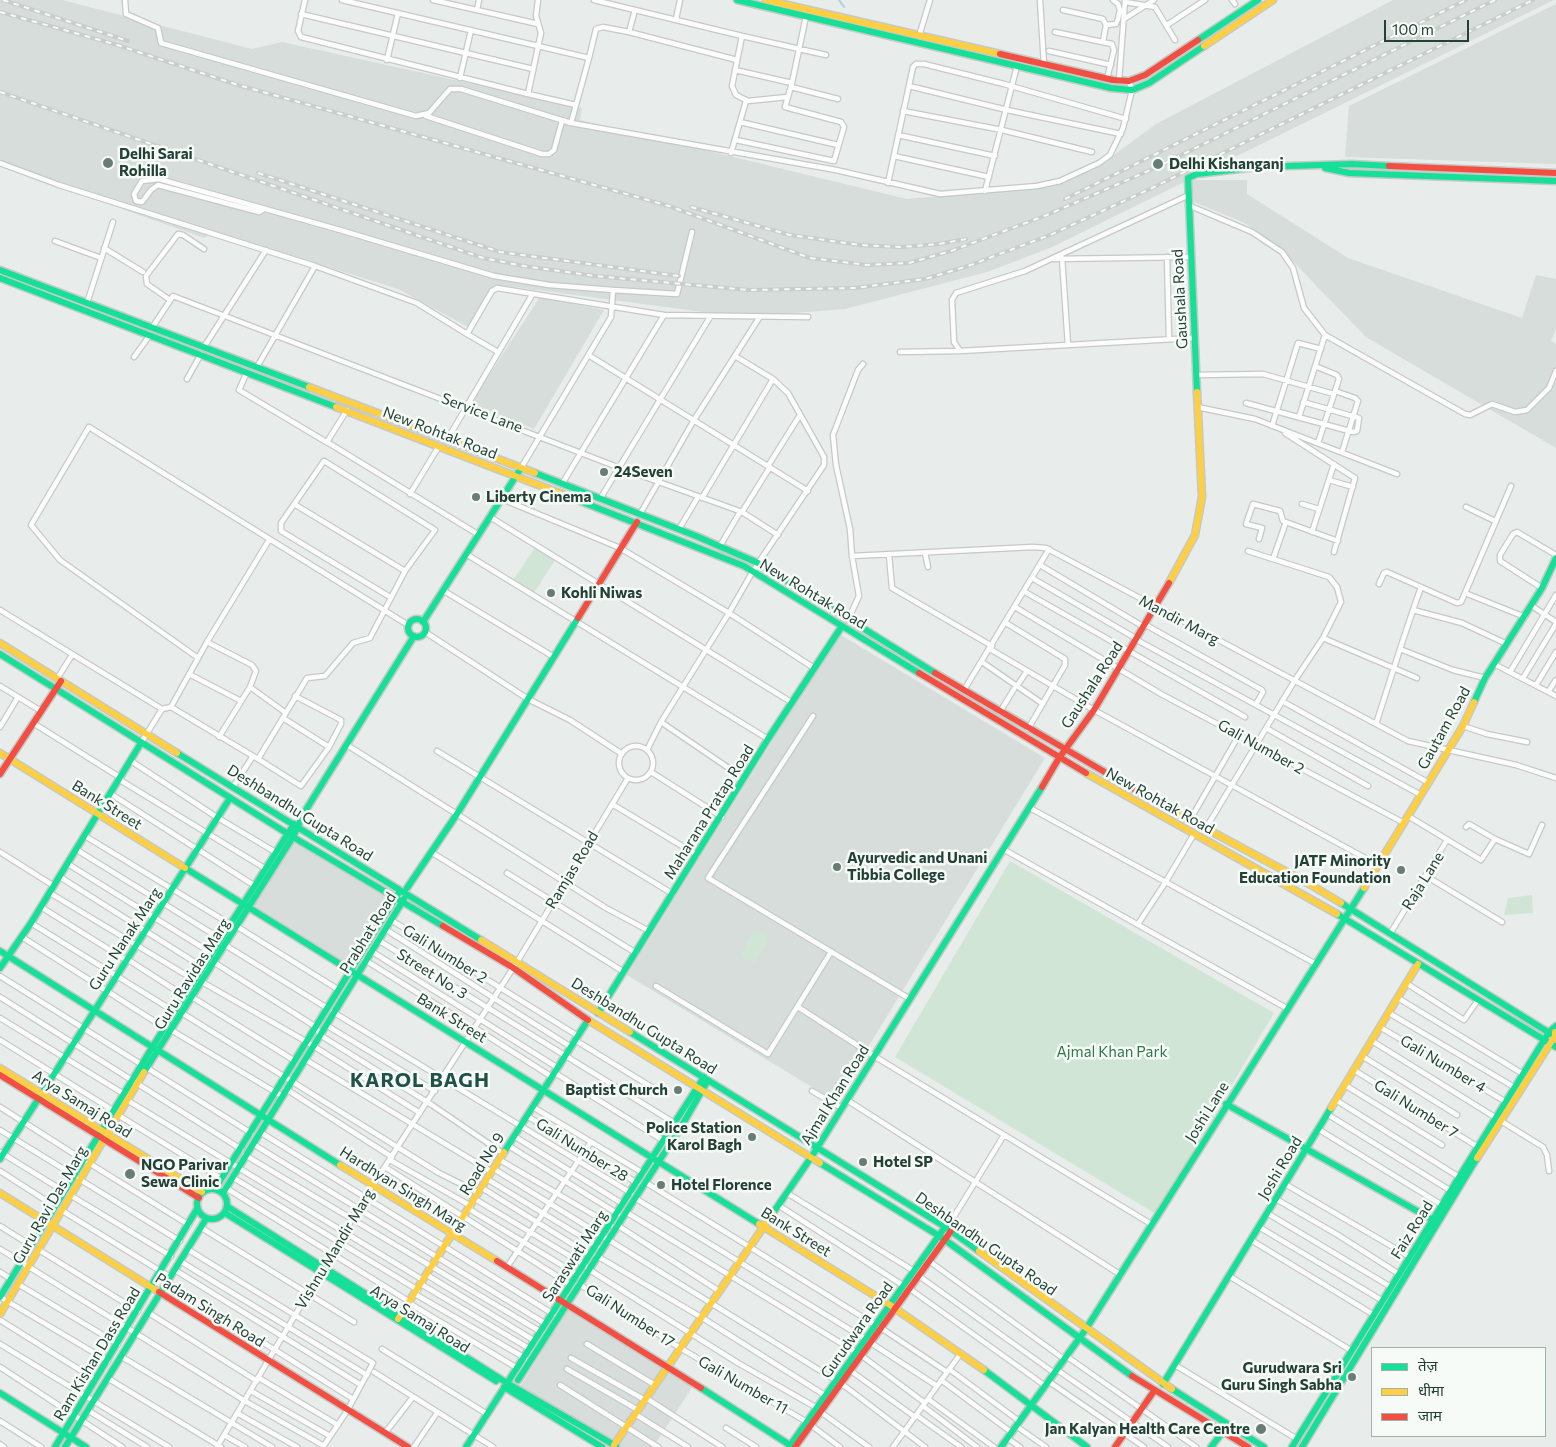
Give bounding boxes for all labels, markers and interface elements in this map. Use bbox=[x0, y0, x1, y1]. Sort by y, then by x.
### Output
scale bar bbox=[1386, 10, 1471, 42]
text: 100 m bbox=[1392, 20, 1434, 38]
place label: Delhi Sarai Rohilla bbox=[119, 145, 193, 180]
place label: Delhi Kishanganj bbox=[1169, 155, 1284, 173]
marker: Delhi Sarai Rohilla bbox=[101, 156, 115, 170]
marker: Delhi Kishanganj bbox=[1151, 157, 1165, 171]
street label: Gaushala Road bbox=[1168, 249, 1192, 349]
street label: Service Lane bbox=[439, 389, 525, 437]
street label: New Rohtak Road bbox=[380, 403, 500, 463]
place label: 24Seven bbox=[614, 463, 673, 481]
marker: 24Seven bbox=[598, 466, 610, 478]
place label: Liberty Cinema bbox=[486, 488, 591, 506]
marker: Liberty Cinema bbox=[470, 491, 482, 503]
street label: New Rohtak Road bbox=[756, 555, 870, 633]
place label: Kohli Niwas bbox=[561, 584, 642, 602]
marker: Kohli Niwas bbox=[545, 587, 557, 599]
street label: Mandir Marg bbox=[1136, 591, 1222, 649]
street label: Gaushala Road bbox=[1057, 638, 1127, 732]
street label: Gautam Road bbox=[1414, 683, 1474, 773]
street label: Gali Number 2 bbox=[1215, 716, 1307, 778]
street label: Maharana Pratap Road bbox=[660, 741, 758, 883]
street label: Deshbandhu Gupta Road bbox=[224, 761, 376, 865]
street label: New Rohtak Road bbox=[1103, 764, 1217, 838]
street label: Bank Street bbox=[69, 776, 145, 834]
street label: Ramjas Road bbox=[542, 828, 602, 912]
place label: Ayurvedic and Unani Tibbia College bbox=[847, 849, 987, 884]
street label: Raja Lane bbox=[1398, 849, 1448, 913]
place label: JATF Minority Education Foundation bbox=[1239, 852, 1391, 887]
marker: Ayurvedic and Unani Tibbia College bbox=[831, 861, 843, 873]
marker: JATF Minority Education Foundation bbox=[1395, 864, 1407, 876]
street label: Guru Nanak Marg bbox=[85, 884, 165, 994]
street label: Prabhat Road bbox=[336, 889, 400, 977]
street label: Guru Ravidas Marg bbox=[150, 915, 234, 1033]
street label: Gali Number 2 bbox=[399, 921, 491, 987]
street label: Street No. 3 bbox=[393, 945, 471, 1003]
street label: Deshbandhu Gupta Road bbox=[568, 974, 720, 1078]
street label: Bank Street bbox=[414, 989, 490, 1047]
street label: Gali Number 4 bbox=[1397, 1031, 1489, 1097]
street label: Ajmal Khan Road bbox=[797, 1042, 873, 1148]
park label: Ajmal Khan Park bbox=[1056, 1043, 1168, 1061]
street label: Arya Samaj Road bbox=[29, 1066, 135, 1142]
district label: KAROL BAGH bbox=[349, 1068, 491, 1092]
street label: Gali Number 7 bbox=[1371, 1076, 1461, 1142]
street label: Joshi Lane bbox=[1181, 1078, 1233, 1146]
place label: Baptist Church bbox=[565, 1081, 668, 1099]
marker: Baptist Church bbox=[672, 1084, 684, 1096]
street label: Gali Number 28 bbox=[533, 1114, 631, 1186]
place label: Police Station Karol Bagh bbox=[646, 1119, 742, 1154]
street label: Road No 9 bbox=[456, 1129, 508, 1199]
marker: Police Station Karol Bagh bbox=[746, 1131, 758, 1143]
street label: Joshi Road bbox=[1254, 1133, 1306, 1203]
street label: Guru Ravi Das Marg bbox=[9, 1143, 91, 1267]
street label: Hardhyan Singh Marg bbox=[336, 1143, 470, 1235]
place label: Hotel SP bbox=[873, 1153, 933, 1171]
place label: NGO Parivar Sewa Clinic bbox=[141, 1156, 228, 1191]
marker: Hotel SP bbox=[857, 1156, 869, 1168]
marker: NGO Parivar Sewa Clinic bbox=[123, 1167, 137, 1181]
place label: Hotel Florence bbox=[671, 1176, 772, 1194]
marker: Hotel Florence bbox=[655, 1179, 667, 1191]
street label: Vishnu Mandir Marg bbox=[292, 1185, 378, 1313]
street label: Deshbandhu Gupta Road bbox=[912, 1188, 1060, 1300]
street label: Faiz Road bbox=[1387, 1198, 1437, 1262]
street label: Bank Street bbox=[758, 1203, 834, 1261]
street label: Saraswati Marg bbox=[539, 1207, 611, 1305]
street label: Padam Singh Road bbox=[152, 1269, 268, 1351]
street label: Gurudwara Road bbox=[817, 1278, 897, 1382]
street label: Arya Samaj Road bbox=[367, 1281, 473, 1357]
street label: Gali Number 17 bbox=[582, 1281, 678, 1351]
street label: Ram Kishan Dass Road bbox=[50, 1284, 144, 1424]
legend bbox=[1371, 1347, 1546, 1437]
street label: Gali Number 11 bbox=[695, 1352, 791, 1418]
text: तेज़ bbox=[1418, 1356, 1438, 1374]
place label: Gurudwara Sri Guru Singh Sabha bbox=[1221, 1359, 1342, 1394]
marker: Gurudwara Sri Guru Singh Sabha bbox=[1346, 1371, 1358, 1383]
text: धीमा bbox=[1418, 1381, 1444, 1399]
text: जाम bbox=[1418, 1406, 1442, 1424]
place label: Jan Kalyan Health Care Centre bbox=[1045, 1420, 1250, 1438]
marker: Jan Kalyan Health Care Centre bbox=[1254, 1422, 1268, 1436]

